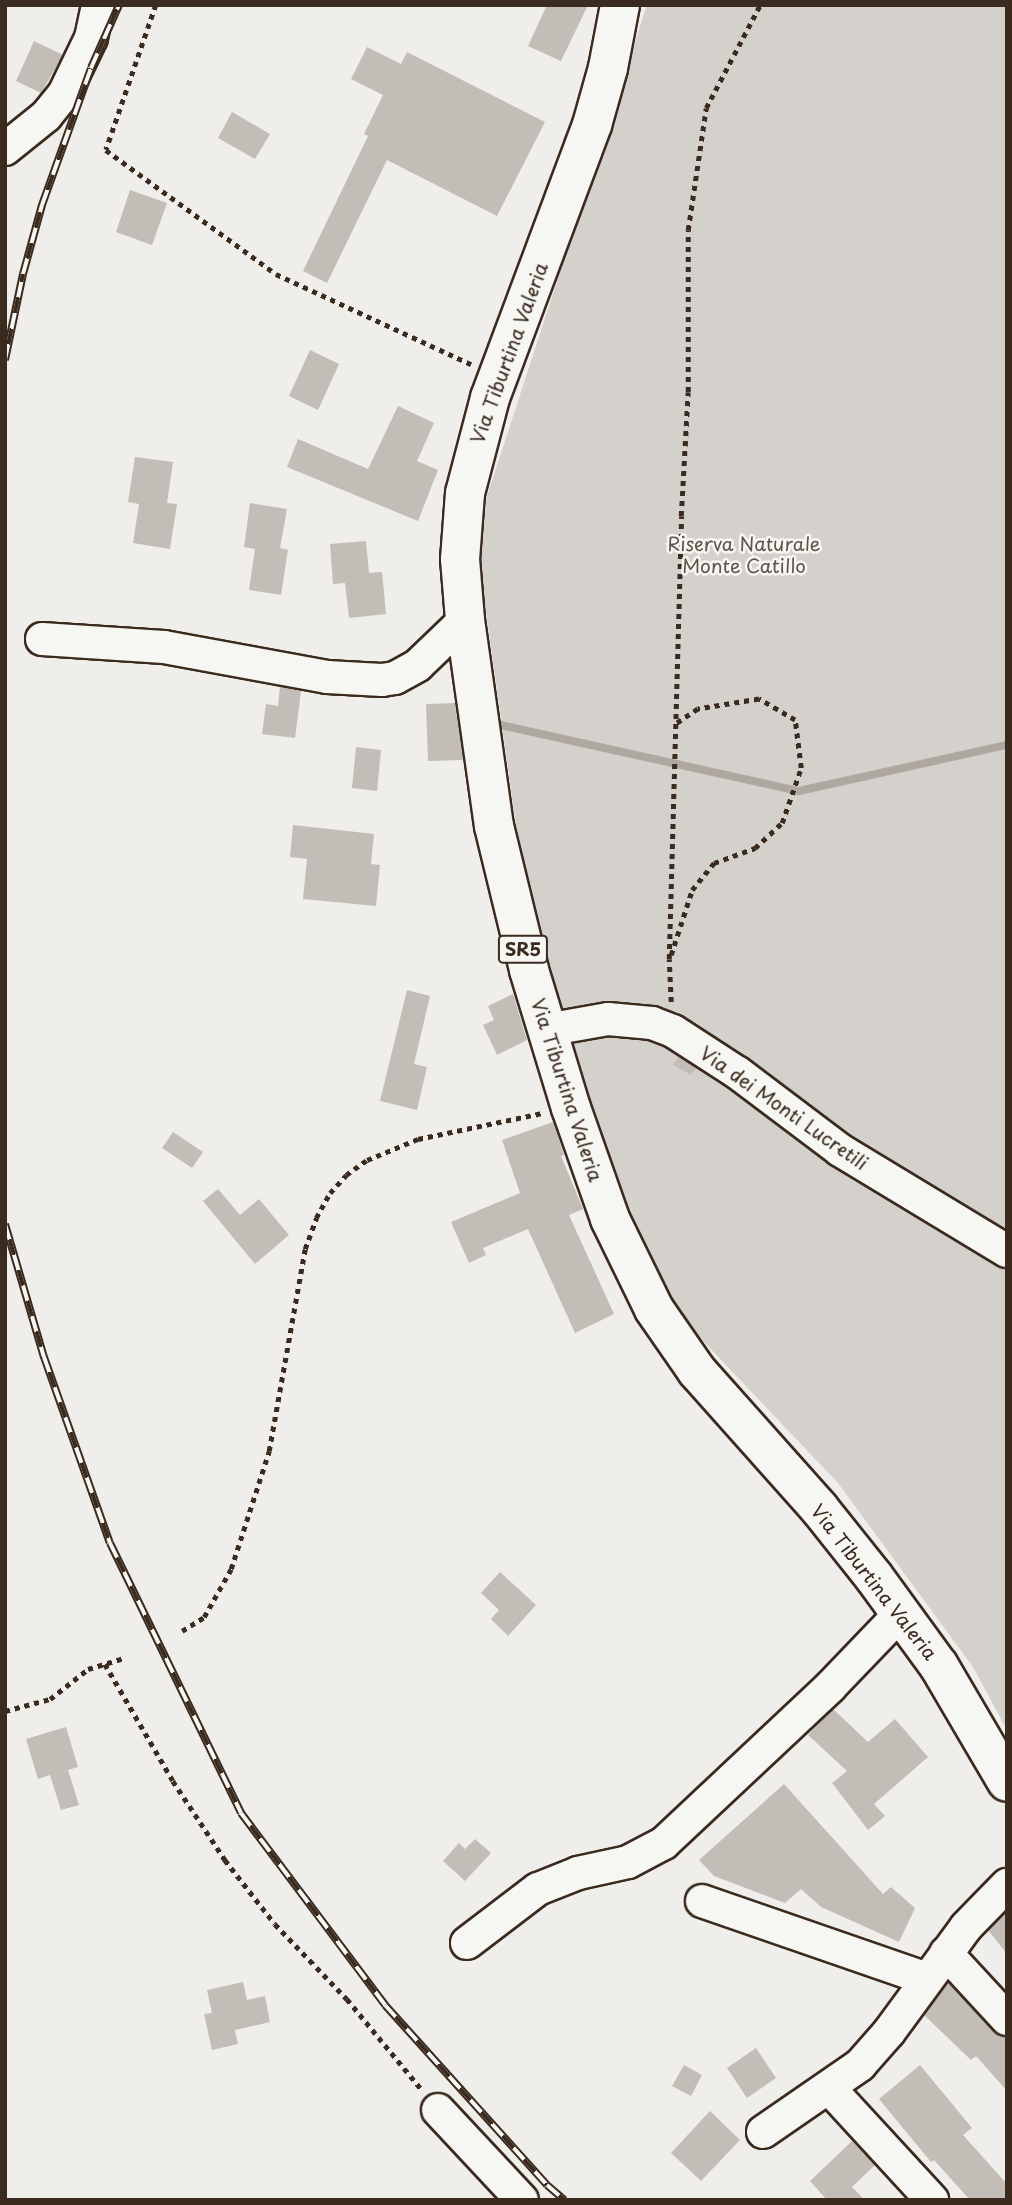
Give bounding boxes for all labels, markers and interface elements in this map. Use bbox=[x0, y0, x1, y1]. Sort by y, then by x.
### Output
street label: Via Tiburtina Valeria bbox=[466, 259, 552, 447]
park label: Riserva Naturale Monte Catillo bbox=[667, 533, 821, 577]
road number: SR5 bbox=[497, 934, 549, 964]
street label: Via Tiburtina Valeria bbox=[527, 996, 607, 1184]
street label: Via dei Monti Lucretili bbox=[695, 1041, 873, 1175]
street label: Via Tiburtina Valeria bbox=[806, 1500, 942, 1664]

